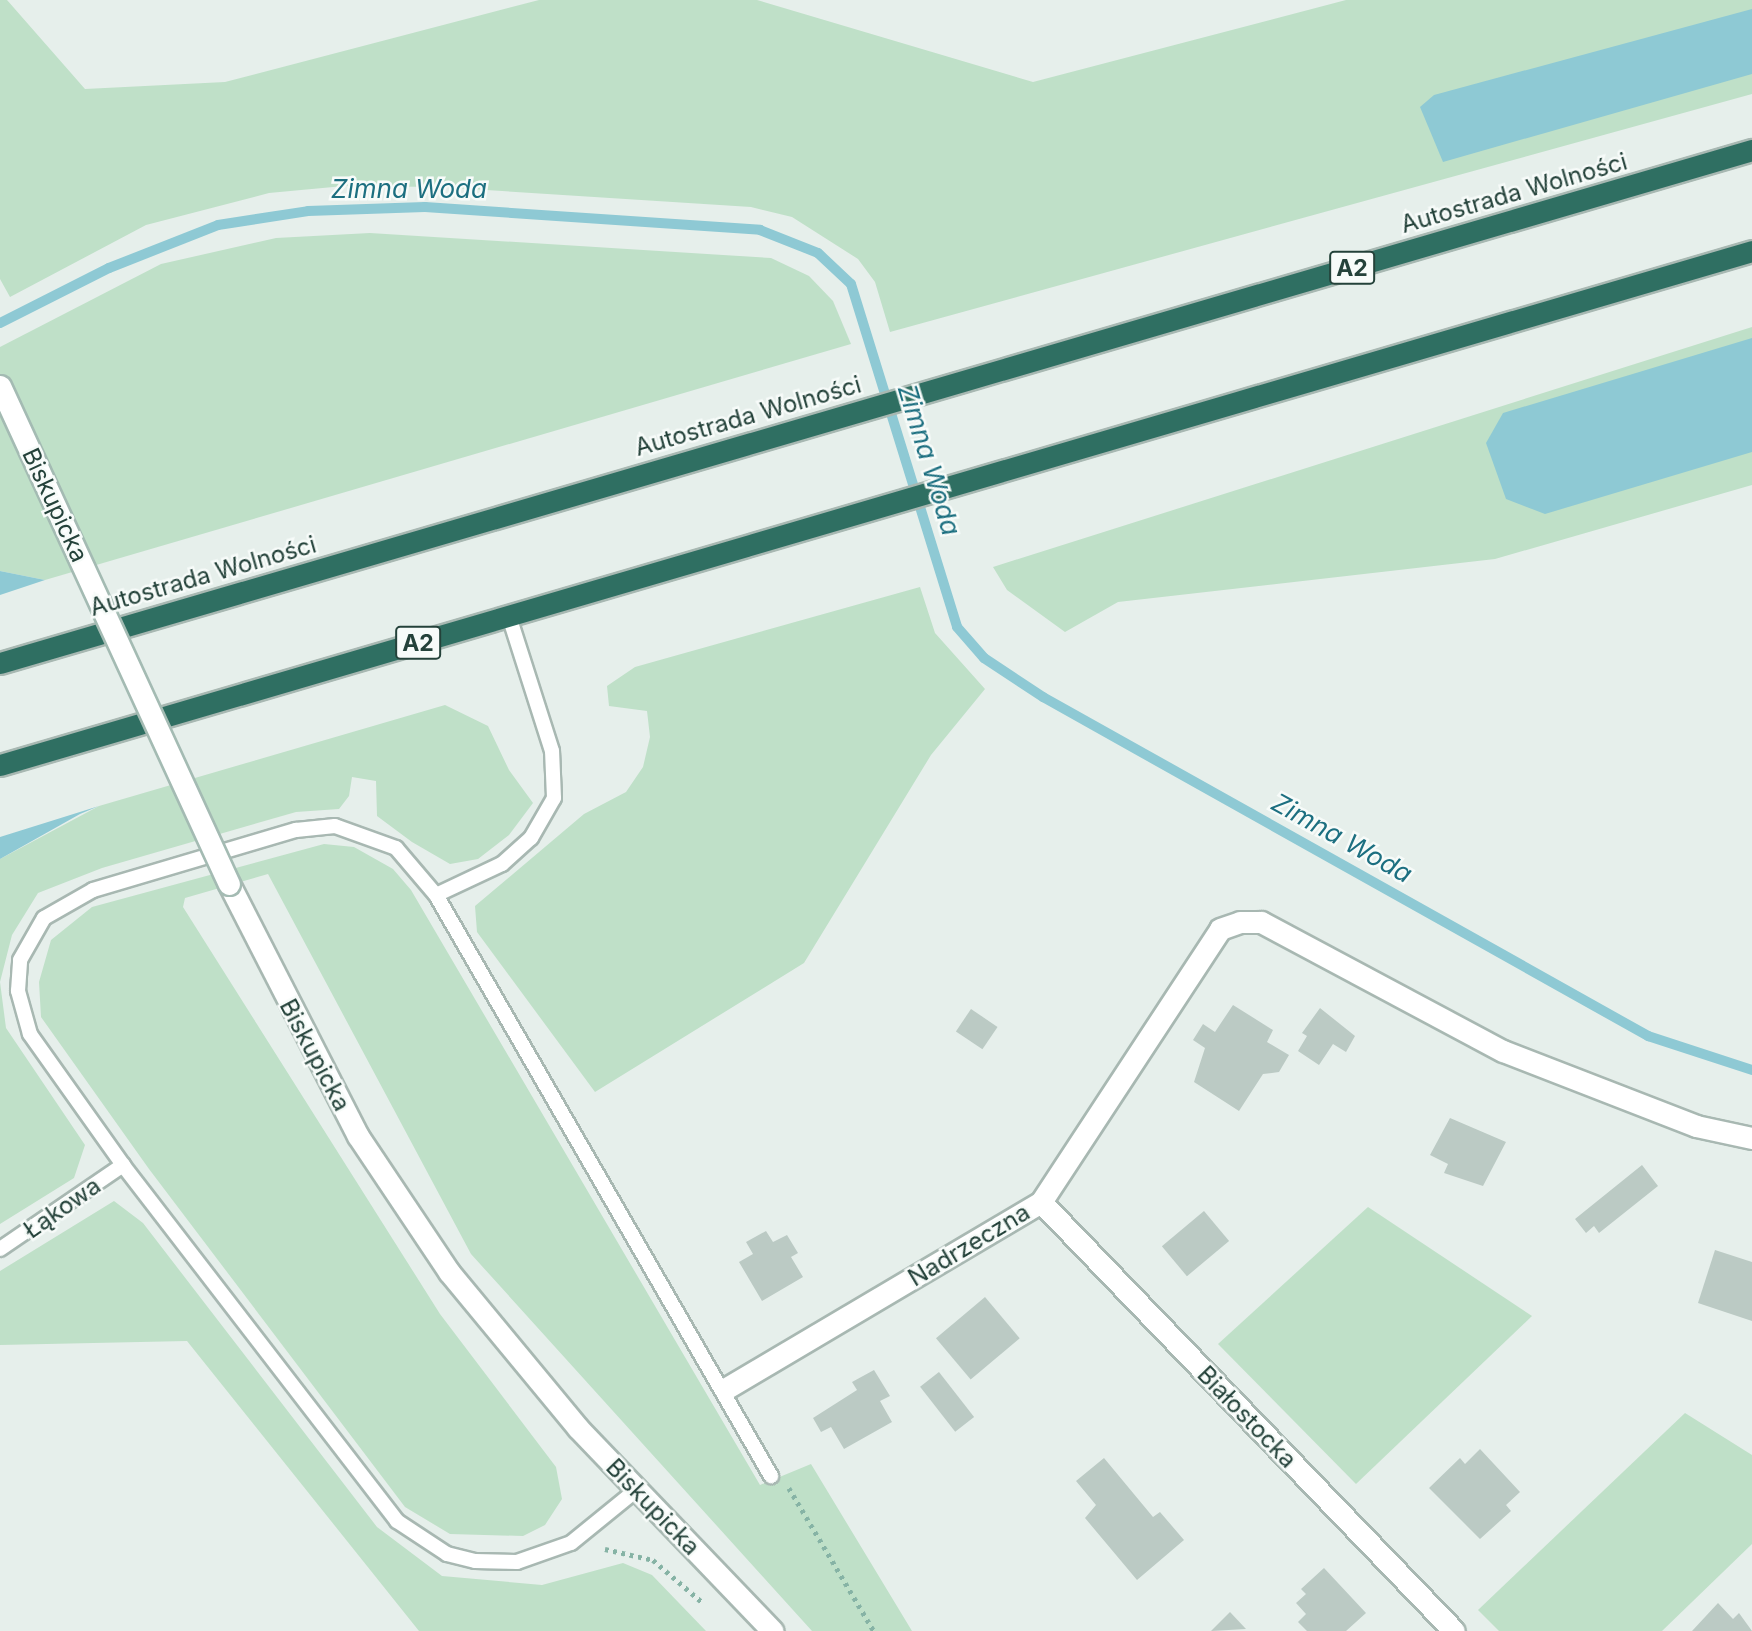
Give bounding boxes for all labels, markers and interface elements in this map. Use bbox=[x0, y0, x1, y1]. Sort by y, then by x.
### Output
street label: Autostrada Wolności bbox=[1398, 147, 1630, 239]
water label: Zimna Woda bbox=[331, 173, 487, 205]
road number: A2 bbox=[1328, 248, 1376, 288]
street label: Autostrada Wolności bbox=[632, 370, 864, 462]
water label: Zimna Woda bbox=[891, 381, 967, 539]
street label: Biskupicka bbox=[16, 443, 94, 567]
street label: Autostrada Wolności bbox=[87, 530, 319, 622]
road number: A2 bbox=[394, 624, 442, 663]
water label: Zimna Woda bbox=[1266, 787, 1418, 889]
street label: Biskupicka bbox=[274, 994, 356, 1116]
street label: Łąkowa bbox=[18, 1171, 106, 1245]
street label: Nadrzeczna bbox=[903, 1198, 1035, 1292]
street label: Białostocka bbox=[1191, 1360, 1303, 1474]
street label: Biskupicka bbox=[600, 1453, 706, 1561]

